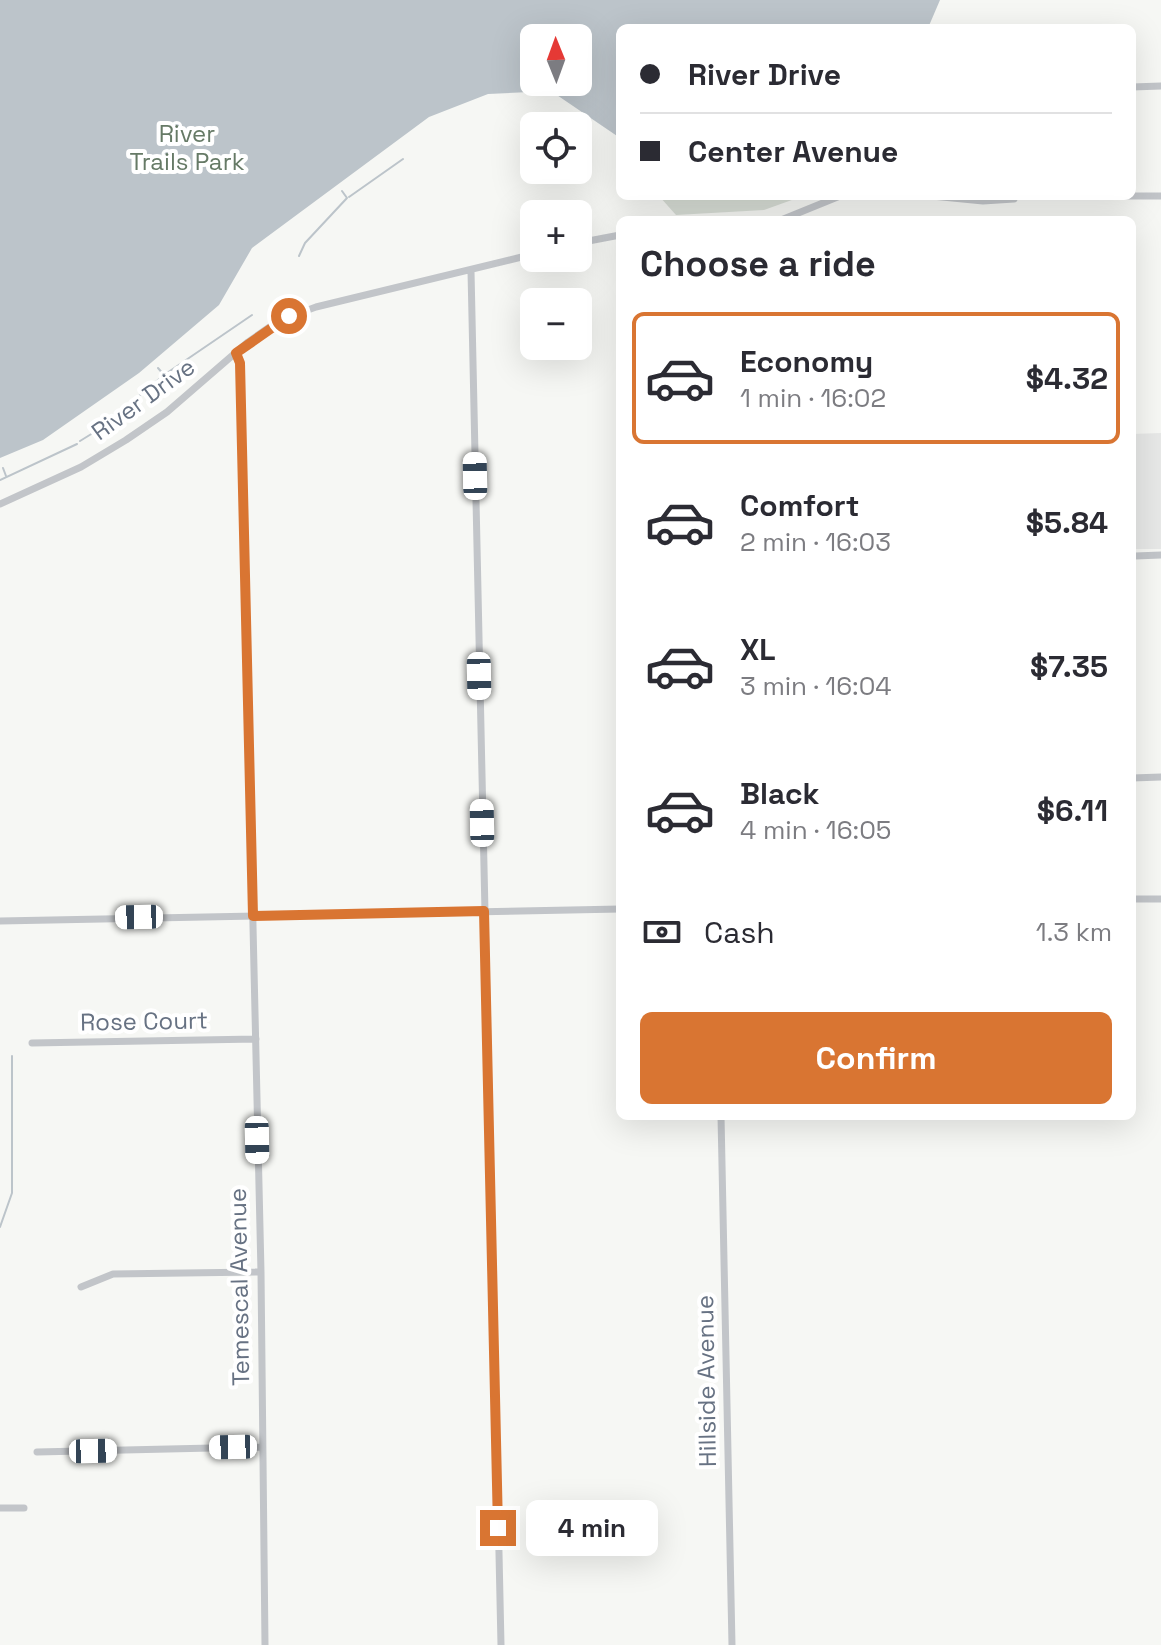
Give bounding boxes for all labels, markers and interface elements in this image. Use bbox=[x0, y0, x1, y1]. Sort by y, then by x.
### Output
north arrow bbox=[520, 24, 592, 96]
map controls bbox=[520, 24, 592, 360]
text: River Drive bbox=[688, 55, 841, 94]
button: locate bbox=[520, 112, 592, 184]
park label: River Trails Park bbox=[129, 118, 245, 177]
text: Center Avenue bbox=[688, 132, 898, 171]
button: + bbox=[520, 200, 592, 272]
text: Choose a ride bbox=[640, 241, 876, 287]
button: − bbox=[520, 288, 592, 360]
route start bbox=[271, 298, 307, 334]
icon: car bbox=[644, 342, 716, 414]
text: Economy bbox=[740, 342, 873, 381]
street label: River Drive bbox=[85, 351, 201, 447]
text: $4.32 bbox=[1026, 359, 1108, 398]
text: 1 min · 16:02 bbox=[740, 381, 886, 415]
car bbox=[463, 452, 487, 500]
icon: car bbox=[644, 486, 716, 558]
text: Comfort bbox=[740, 486, 859, 525]
text: $5.84 bbox=[1026, 503, 1108, 542]
text: 2 min · 16:03 bbox=[740, 525, 891, 559]
icon: car bbox=[644, 630, 716, 702]
text: XL bbox=[740, 630, 776, 669]
text: $7.35 bbox=[1030, 647, 1108, 686]
car bbox=[467, 652, 491, 700]
text: 3 min · 16:04 bbox=[740, 669, 892, 703]
icon: car bbox=[644, 774, 716, 846]
text: Black bbox=[740, 774, 819, 813]
text: $6.11 bbox=[1037, 791, 1108, 830]
car bbox=[470, 799, 494, 847]
text: 4 min · 16:05 bbox=[740, 813, 891, 847]
car bbox=[115, 905, 163, 929]
icon: cash bbox=[640, 910, 684, 954]
text: Cash bbox=[704, 913, 775, 952]
text: 1.3 km bbox=[1036, 915, 1112, 949]
street label: Rose Court bbox=[80, 1004, 208, 1038]
button: Confirm bbox=[640, 1012, 1112, 1104]
car bbox=[245, 1116, 269, 1164]
street label: Temescal Avenue bbox=[222, 1188, 256, 1386]
street label: Hillside Avenue bbox=[689, 1295, 723, 1467]
car bbox=[209, 1435, 257, 1459]
car bbox=[69, 1439, 117, 1463]
callout: 4 min bbox=[526, 1500, 658, 1556]
route end bbox=[480, 1510, 516, 1546]
text: 4 min bbox=[558, 1511, 626, 1545]

